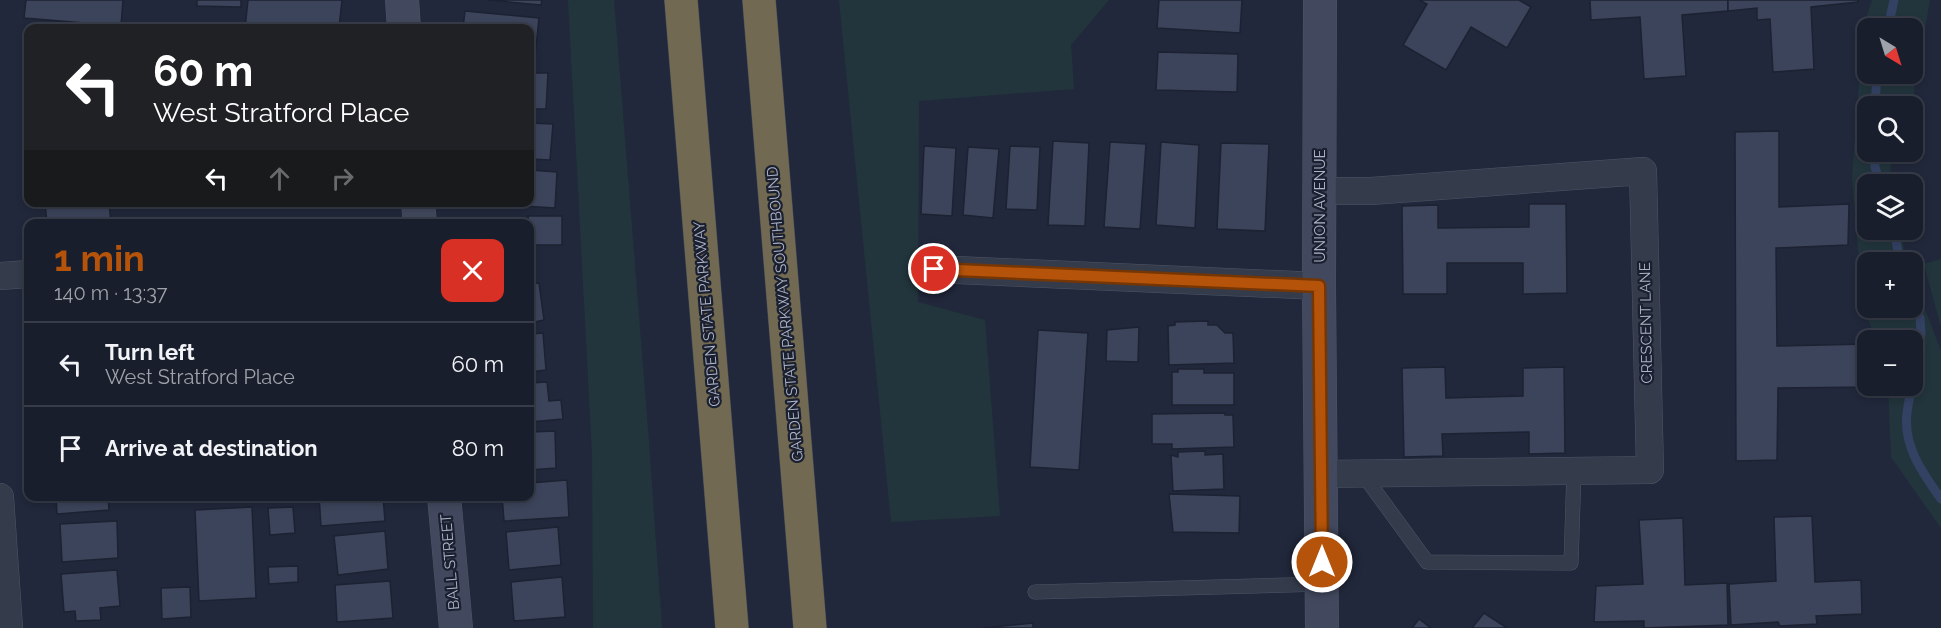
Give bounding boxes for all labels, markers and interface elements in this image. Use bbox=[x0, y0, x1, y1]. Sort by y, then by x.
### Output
north arrow bbox=[1857, 18, 1923, 84]
map controls bbox=[1857, 18, 1923, 396]
text: 60 m bbox=[153, 47, 253, 96]
icon: left bbox=[54, 48, 132, 126]
button: search bbox=[1857, 96, 1923, 162]
text: West Stratford Place bbox=[153, 97, 409, 128]
street label: UNION AVENUE bbox=[1311, 149, 1329, 263]
icon: left bbox=[200, 162, 233, 195]
icon: ahead bbox=[263, 162, 296, 195]
icon: right bbox=[326, 162, 359, 195]
street label: GARDEN STATE PARKWAY SOUTHBOUND bbox=[763, 165, 807, 462]
button: layers bbox=[1857, 174, 1923, 240]
street label: GARDEN STATE PARKWAY bbox=[690, 220, 724, 407]
text: 1 min bbox=[54, 237, 145, 279]
button: close bbox=[441, 239, 504, 302]
pin bbox=[908, 243, 959, 294]
icon: arrive bbox=[917, 252, 950, 285]
button: + bbox=[1857, 252, 1923, 318]
street label: CRESCENT LANE bbox=[1636, 262, 1656, 384]
text: 140 m · 13:37 bbox=[54, 281, 167, 305]
button: − bbox=[1857, 330, 1923, 396]
text: Turn left bbox=[105, 339, 195, 365]
icon: left bbox=[54, 348, 87, 381]
text: 60 m bbox=[451, 351, 504, 377]
text: West Stratford Place bbox=[105, 365, 295, 389]
icon: arrive bbox=[54, 432, 87, 465]
text: Arrive at destination bbox=[105, 435, 318, 461]
text: 80 m bbox=[452, 435, 504, 461]
street label: BALL STREET bbox=[437, 513, 463, 611]
position arrow bbox=[1290, 530, 1354, 594]

